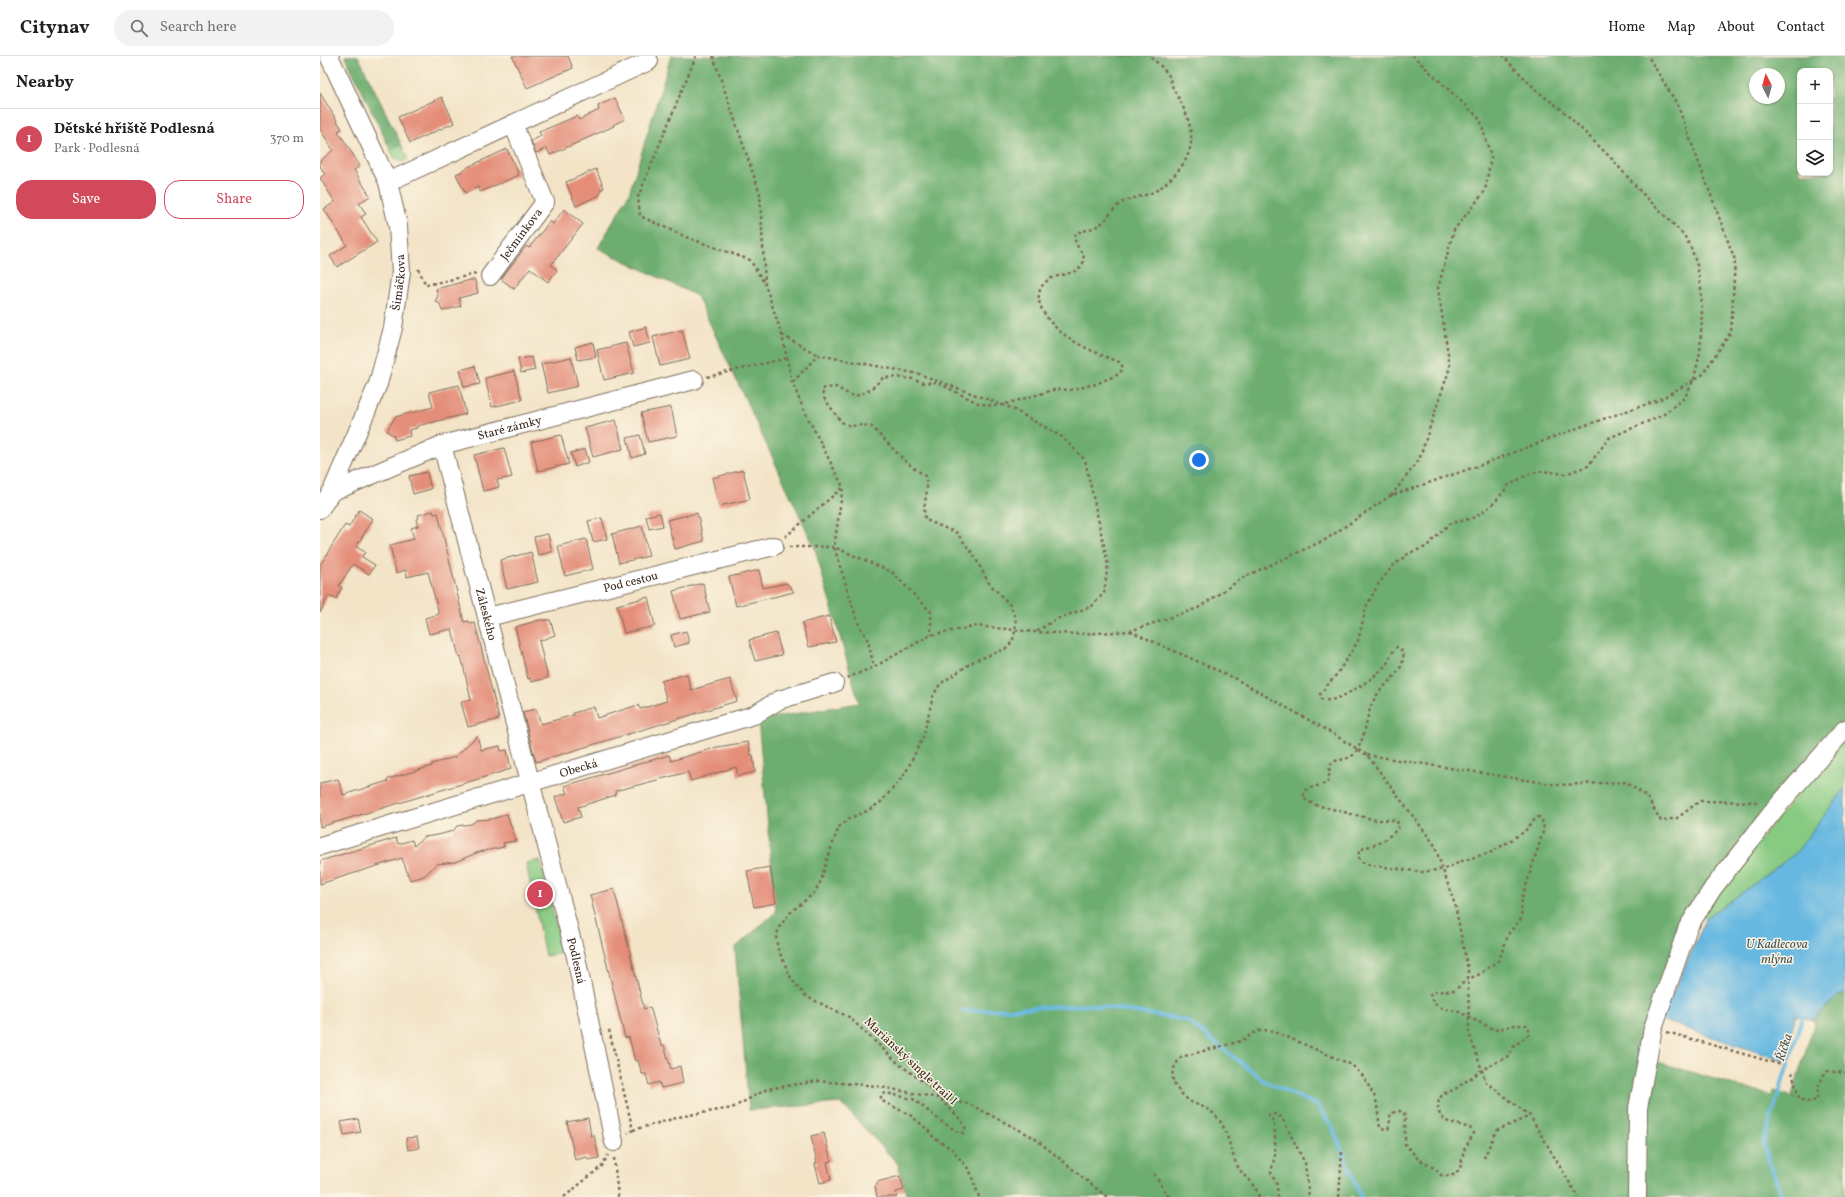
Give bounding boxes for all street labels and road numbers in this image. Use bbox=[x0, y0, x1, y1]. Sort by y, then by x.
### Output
street label: Ječmínkova bbox=[497, 205, 547, 264]
street label: Šimáčkova bbox=[388, 254, 410, 312]
street label: Staré zámky bbox=[476, 412, 544, 444]
street label: Pod cestou bbox=[602, 568, 660, 597]
street label: Záleského bbox=[471, 587, 500, 643]
street label: Obecká bbox=[558, 756, 600, 782]
street label: Podlesná bbox=[562, 936, 588, 986]
street label: Mariánský single trail I bbox=[860, 1014, 960, 1109]

